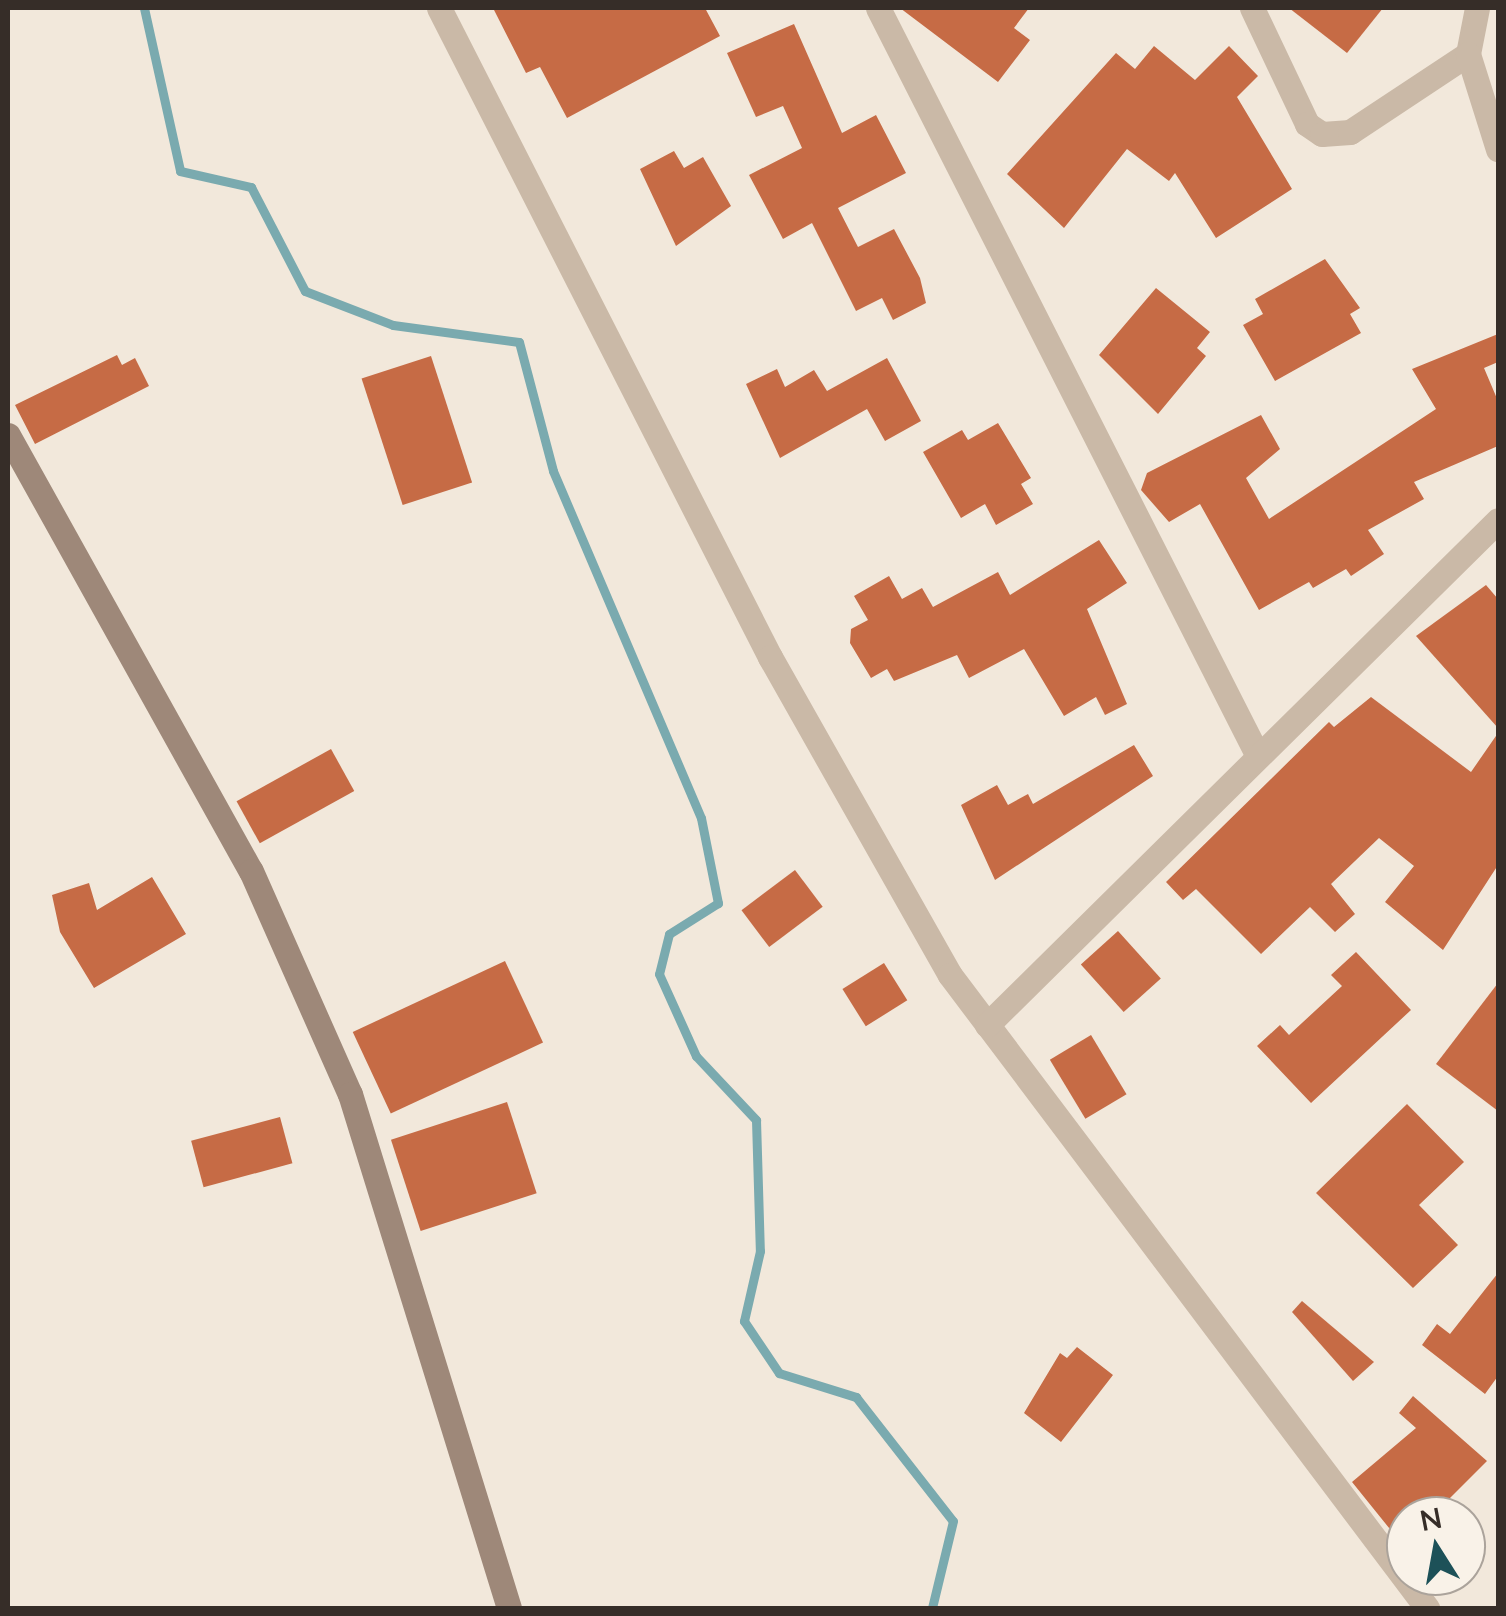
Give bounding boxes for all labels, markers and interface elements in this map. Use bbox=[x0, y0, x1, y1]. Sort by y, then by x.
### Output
north arrow bbox=[1386, 1496, 1486, 1596]
text: N bbox=[1417, 1500, 1444, 1537]

